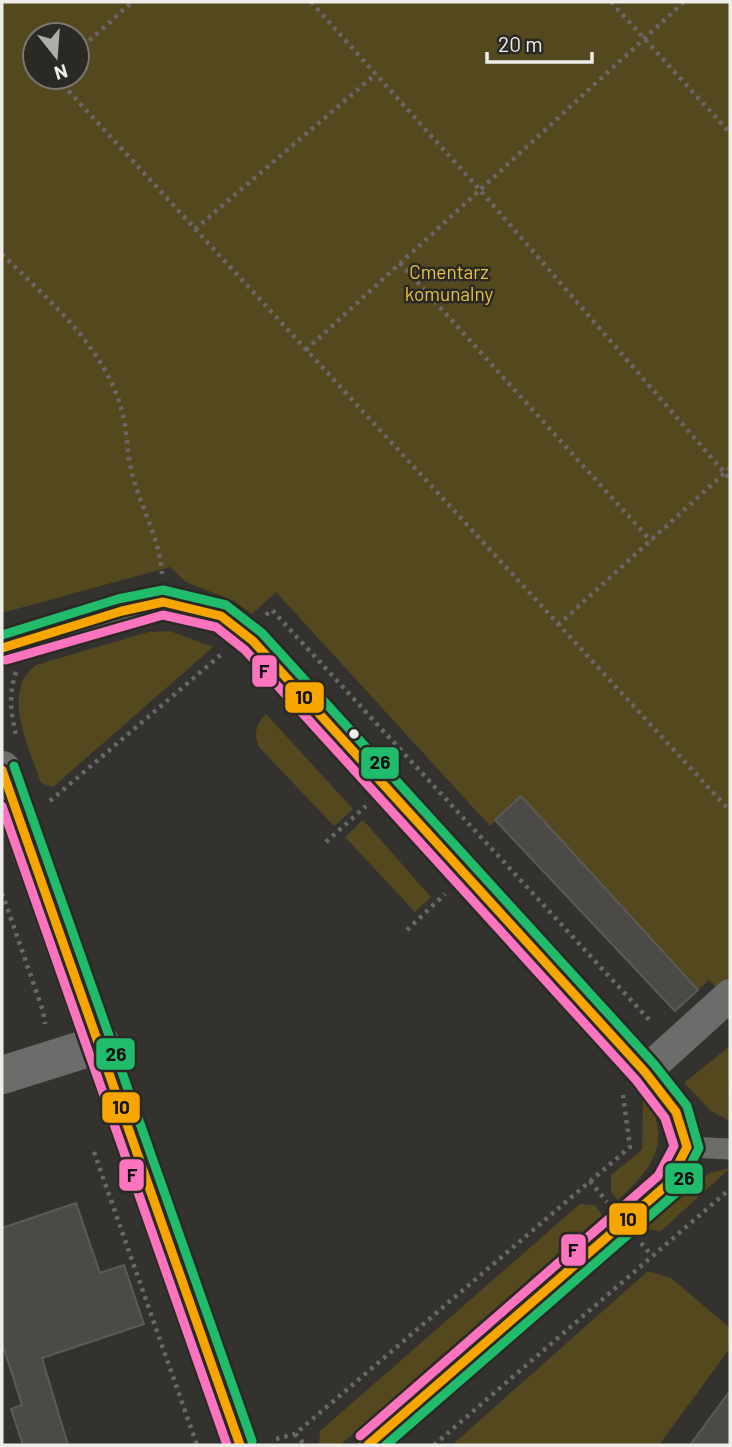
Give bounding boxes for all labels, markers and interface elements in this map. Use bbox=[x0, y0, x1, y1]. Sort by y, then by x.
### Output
north arrow bbox=[21, 21, 91, 91]
scale bar bbox=[487, 21, 592, 65]
text: 20 m bbox=[498, 31, 543, 56]
text: N bbox=[52, 60, 71, 86]
park label: Cmentarz komunalny bbox=[405, 260, 494, 305]
line badge: F bbox=[251, 654, 278, 688]
text: F bbox=[259, 659, 270, 682]
line badge: 10 bbox=[284, 681, 325, 714]
text: 10 bbox=[295, 685, 313, 708]
unlabelled marker bbox=[347, 727, 361, 741]
line badge: 26 bbox=[360, 746, 400, 780]
text: 26 bbox=[370, 750, 390, 773]
line badge: 26 bbox=[95, 1037, 136, 1071]
text: 26 bbox=[106, 1042, 126, 1065]
line badge: 10 bbox=[101, 1091, 141, 1124]
text: 10 bbox=[112, 1095, 130, 1118]
line badge: F bbox=[118, 1158, 145, 1192]
line badge: 26 bbox=[664, 1162, 704, 1195]
text: F bbox=[127, 1163, 138, 1186]
text: 26 bbox=[674, 1166, 694, 1189]
line badge: 10 bbox=[608, 1202, 648, 1236]
text: 10 bbox=[619, 1207, 637, 1230]
line badge: F bbox=[560, 1233, 587, 1267]
text: F bbox=[568, 1238, 579, 1261]

